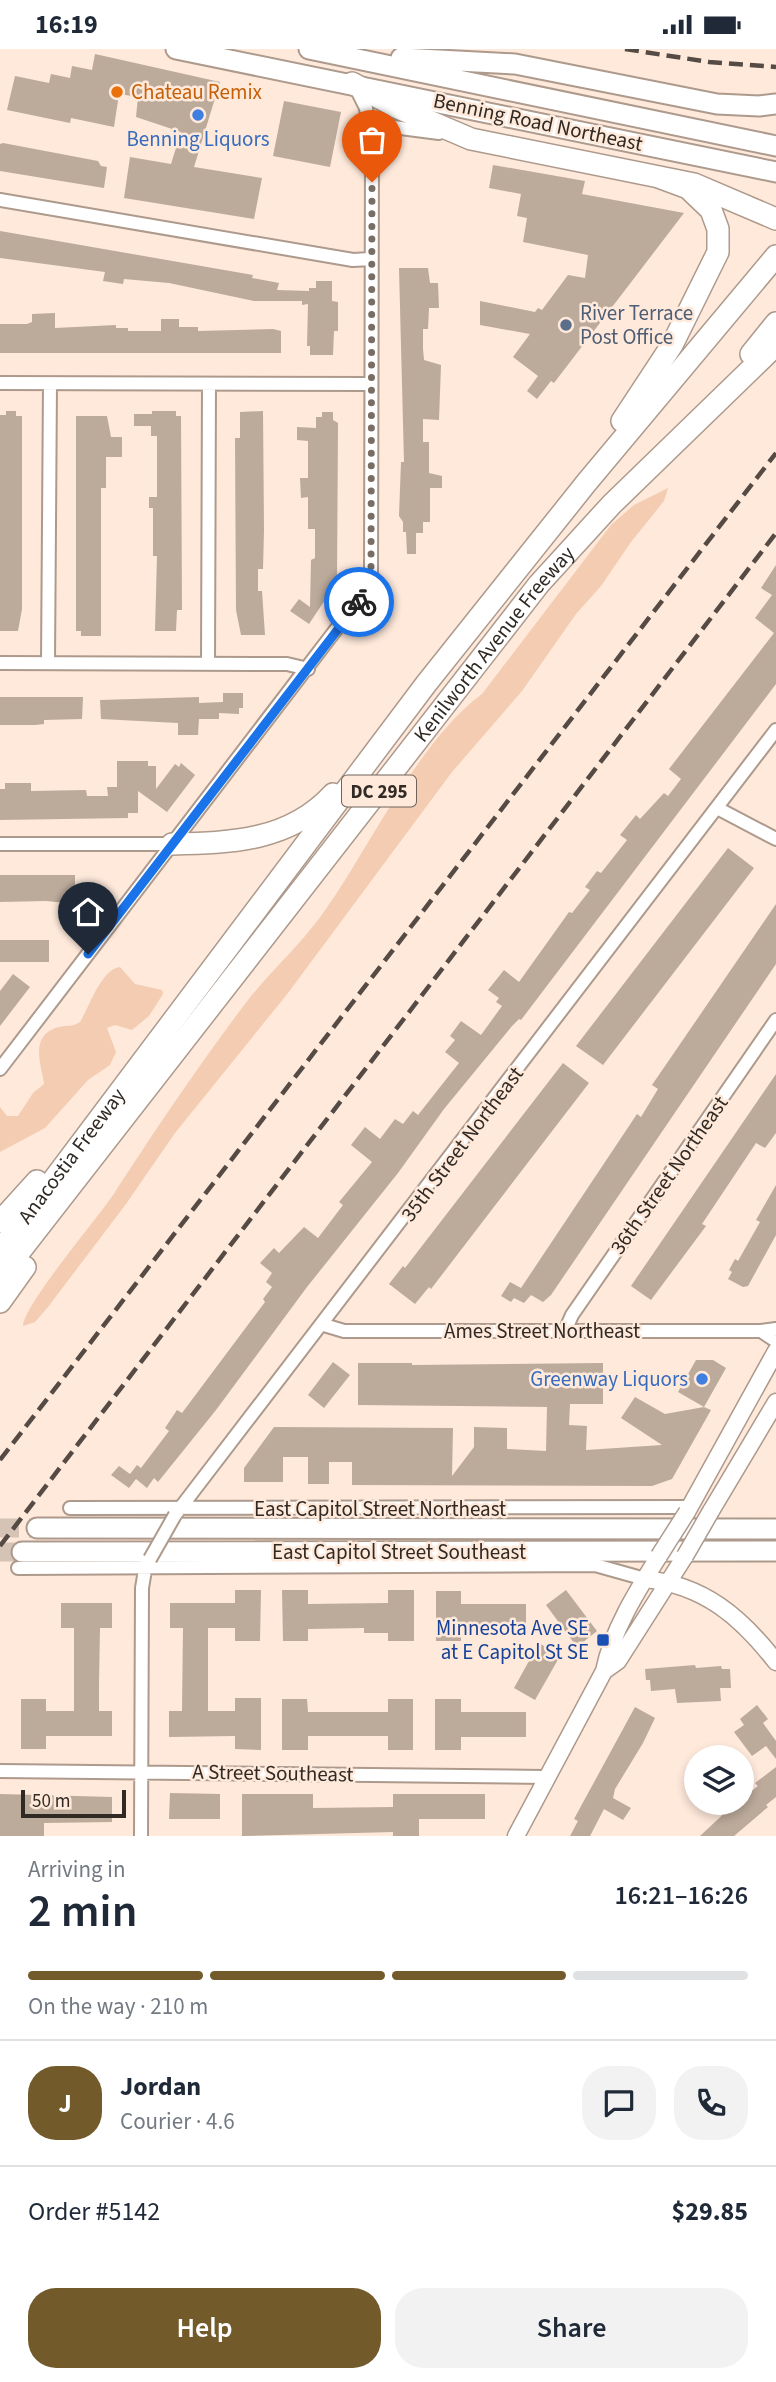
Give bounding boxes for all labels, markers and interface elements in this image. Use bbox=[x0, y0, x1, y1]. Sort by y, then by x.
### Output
text: 16:19 bbox=[35, 6, 98, 43]
place label: Chateau Remix bbox=[131, 77, 263, 107]
marker: Chateau Remix bbox=[109, 84, 125, 100]
street label: Benning Road Northeast bbox=[431, 85, 645, 159]
marker: Benning Liquors bbox=[190, 107, 206, 123]
pin bbox=[342, 110, 402, 182]
icon: bag bbox=[353, 121, 391, 159]
place label: Benning Liquors bbox=[126, 124, 270, 154]
place label: River Terrace Post Office bbox=[580, 298, 693, 352]
marker: River Terrace Post Office bbox=[558, 317, 574, 333]
street label: Kenilworth Avenue Freeway bbox=[406, 539, 582, 748]
courier bbox=[324, 567, 394, 637]
icon: bike bbox=[340, 583, 378, 621]
road number: DC 295 bbox=[342, 775, 416, 807]
pin bbox=[58, 882, 118, 954]
icon: home bbox=[69, 893, 107, 931]
street label: 35th Street Northeast bbox=[394, 1060, 530, 1228]
street label: Anacostia Freeway bbox=[11, 1082, 132, 1230]
street label: 36th Street Northeast bbox=[603, 1090, 735, 1260]
street label: Ames Street Northeast bbox=[444, 1316, 640, 1346]
place label: Greenway Liquors bbox=[530, 1364, 688, 1394]
marker: Greenway Liquors bbox=[694, 1371, 710, 1387]
street label: East Capitol Street Northeast bbox=[254, 1494, 506, 1524]
street label: East Capitol Street Southeast bbox=[272, 1537, 526, 1567]
place label: Minnesota Ave SE at E Capitol St SE bbox=[436, 1613, 589, 1667]
marker: Minnesota Ave SE at E Capitol St SE bbox=[595, 1632, 611, 1648]
map controls bbox=[684, 1745, 754, 1815]
button: layers bbox=[684, 1745, 754, 1815]
street label: A Street Southeast bbox=[192, 1757, 354, 1789]
scale bar bbox=[21, 1787, 126, 1819]
text: 50 m bbox=[32, 1788, 70, 1815]
text: Arriving in bbox=[28, 1853, 126, 1886]
text: 16:21–16:26 bbox=[615, 1877, 748, 1914]
text: 2 min bbox=[28, 1879, 137, 1944]
text: On the way · 210 m bbox=[28, 1990, 208, 2023]
button: chat bbox=[582, 2066, 656, 2140]
button: phone bbox=[674, 2066, 748, 2140]
text: Jordan bbox=[120, 2068, 201, 2105]
text: J bbox=[58, 2085, 72, 2122]
text: Courier · 4.6 bbox=[120, 2105, 235, 2138]
text: Order #5142 bbox=[28, 2193, 160, 2230]
text: $29.85 bbox=[672, 2193, 748, 2230]
button: Help bbox=[28, 2288, 381, 2368]
button: Share bbox=[395, 2288, 748, 2368]

